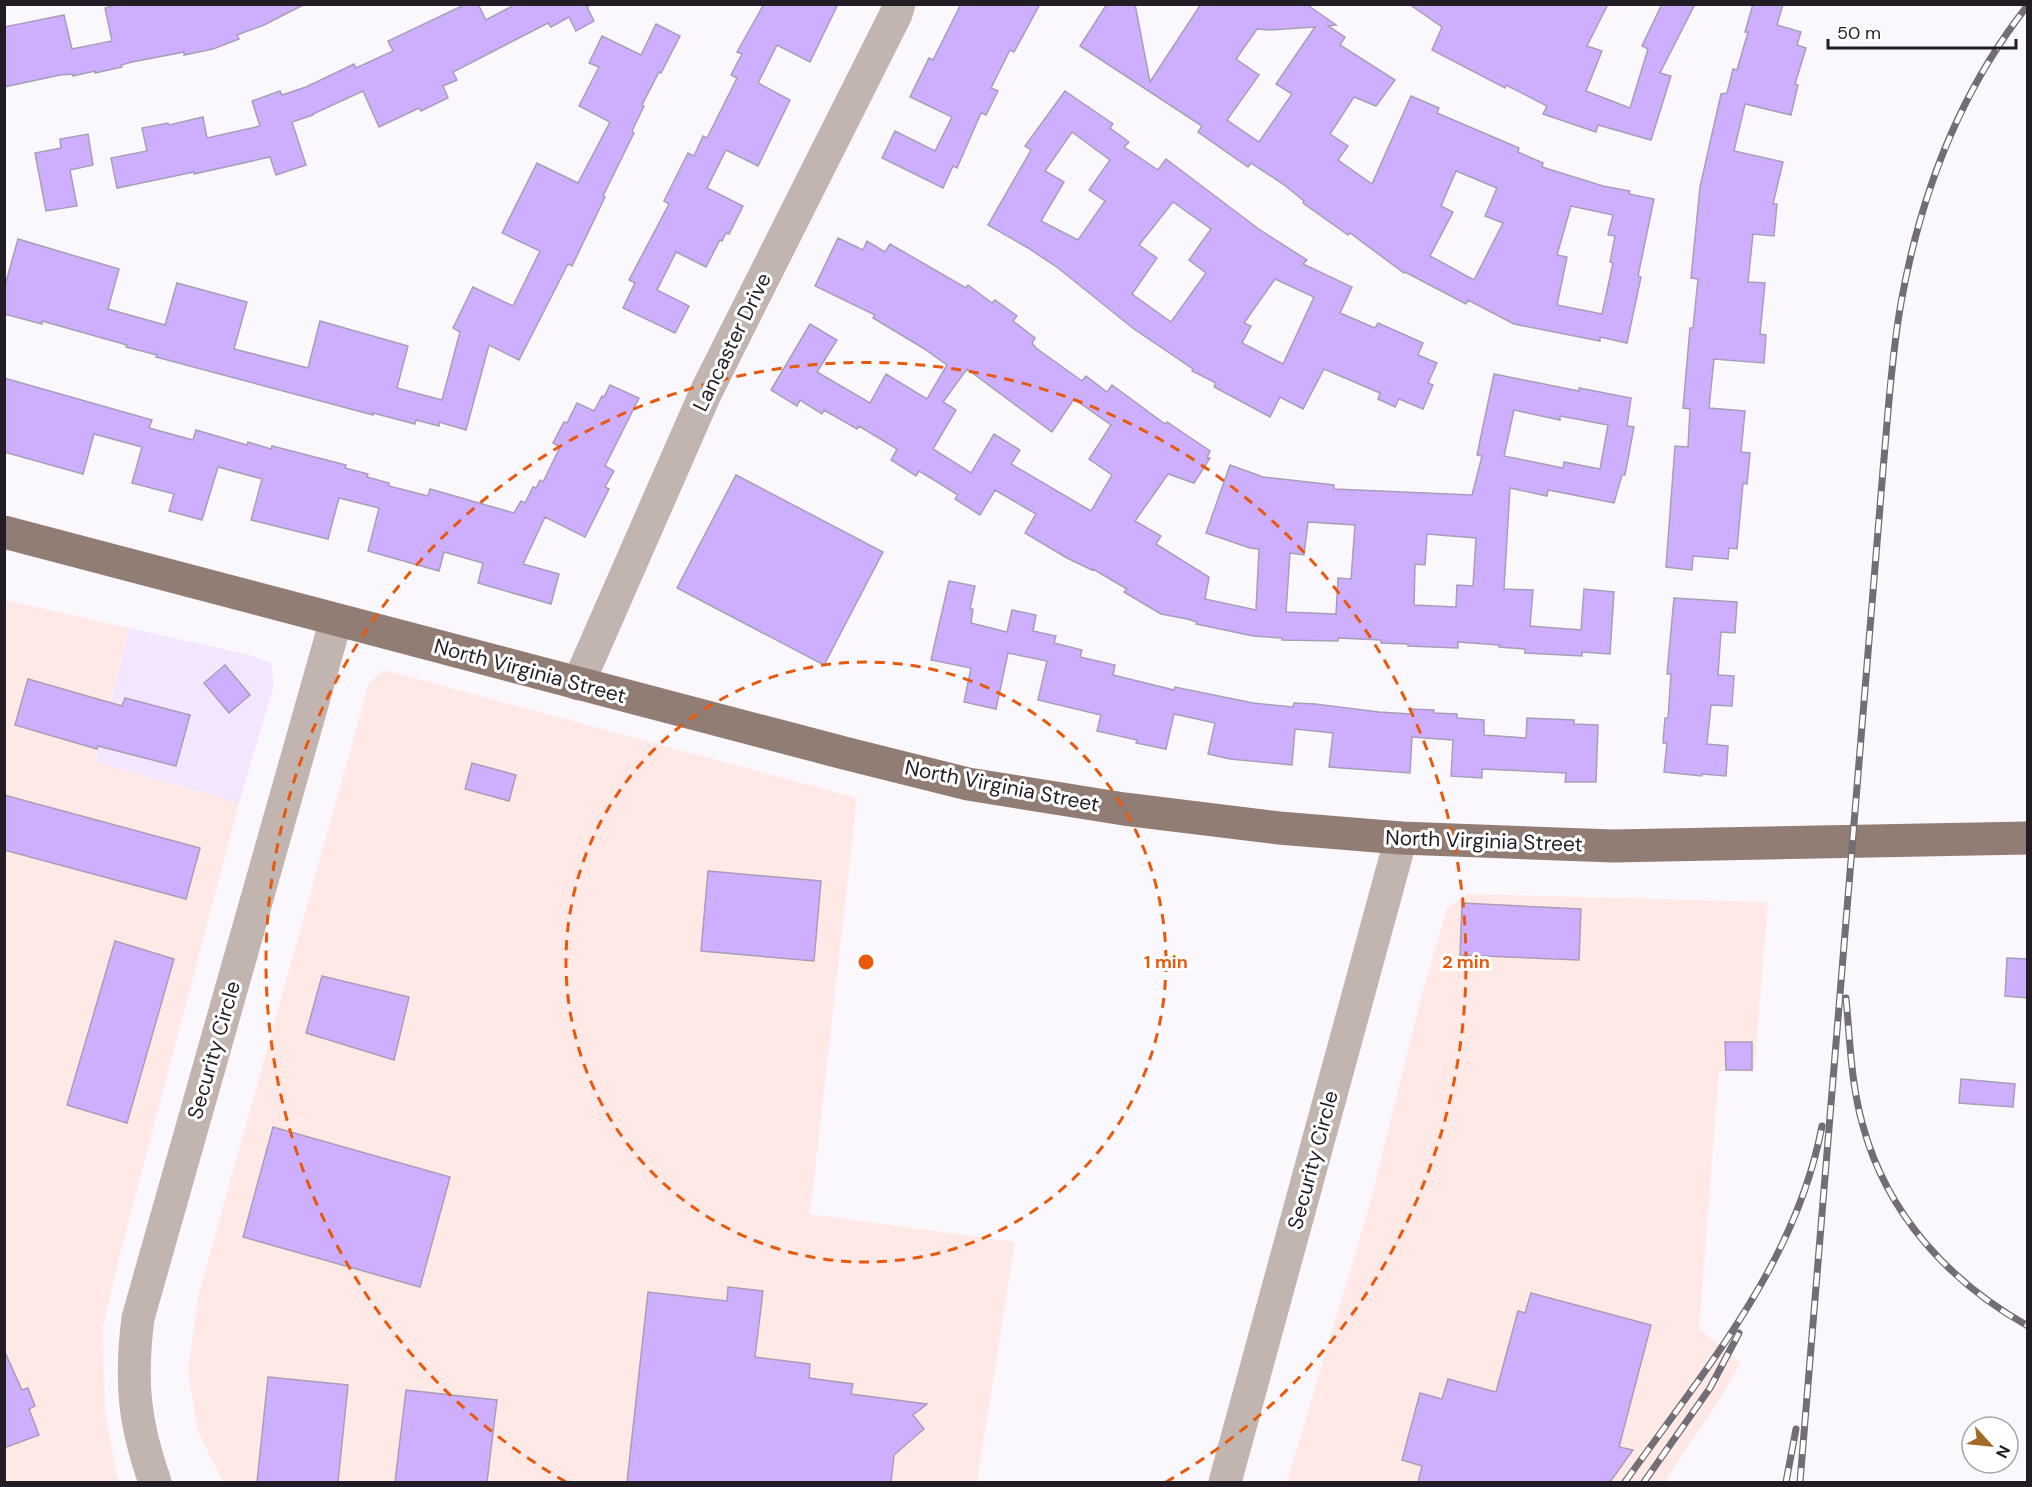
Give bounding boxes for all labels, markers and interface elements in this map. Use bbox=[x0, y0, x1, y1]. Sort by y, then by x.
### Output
scale bar bbox=[1828, 12, 2016, 50]
text: 50 m bbox=[1837, 21, 1881, 45]
street label: Lancaster Drive bbox=[686, 268, 778, 416]
street label: North Virginia Street bbox=[431, 632, 629, 710]
street label: North Virginia Street bbox=[902, 753, 1102, 819]
street label: North Virginia Street bbox=[1385, 824, 1583, 858]
text: 1 min bbox=[1144, 950, 1188, 974]
text: 2 min bbox=[1442, 950, 1490, 974]
centre of rings bbox=[856, 952, 876, 972]
street label: Security Circle bbox=[181, 978, 247, 1122]
street label: Security Circle bbox=[1281, 1087, 1345, 1232]
north arrow bbox=[1960, 1415, 2020, 1475]
text: N bbox=[1991, 1442, 2015, 1462]

